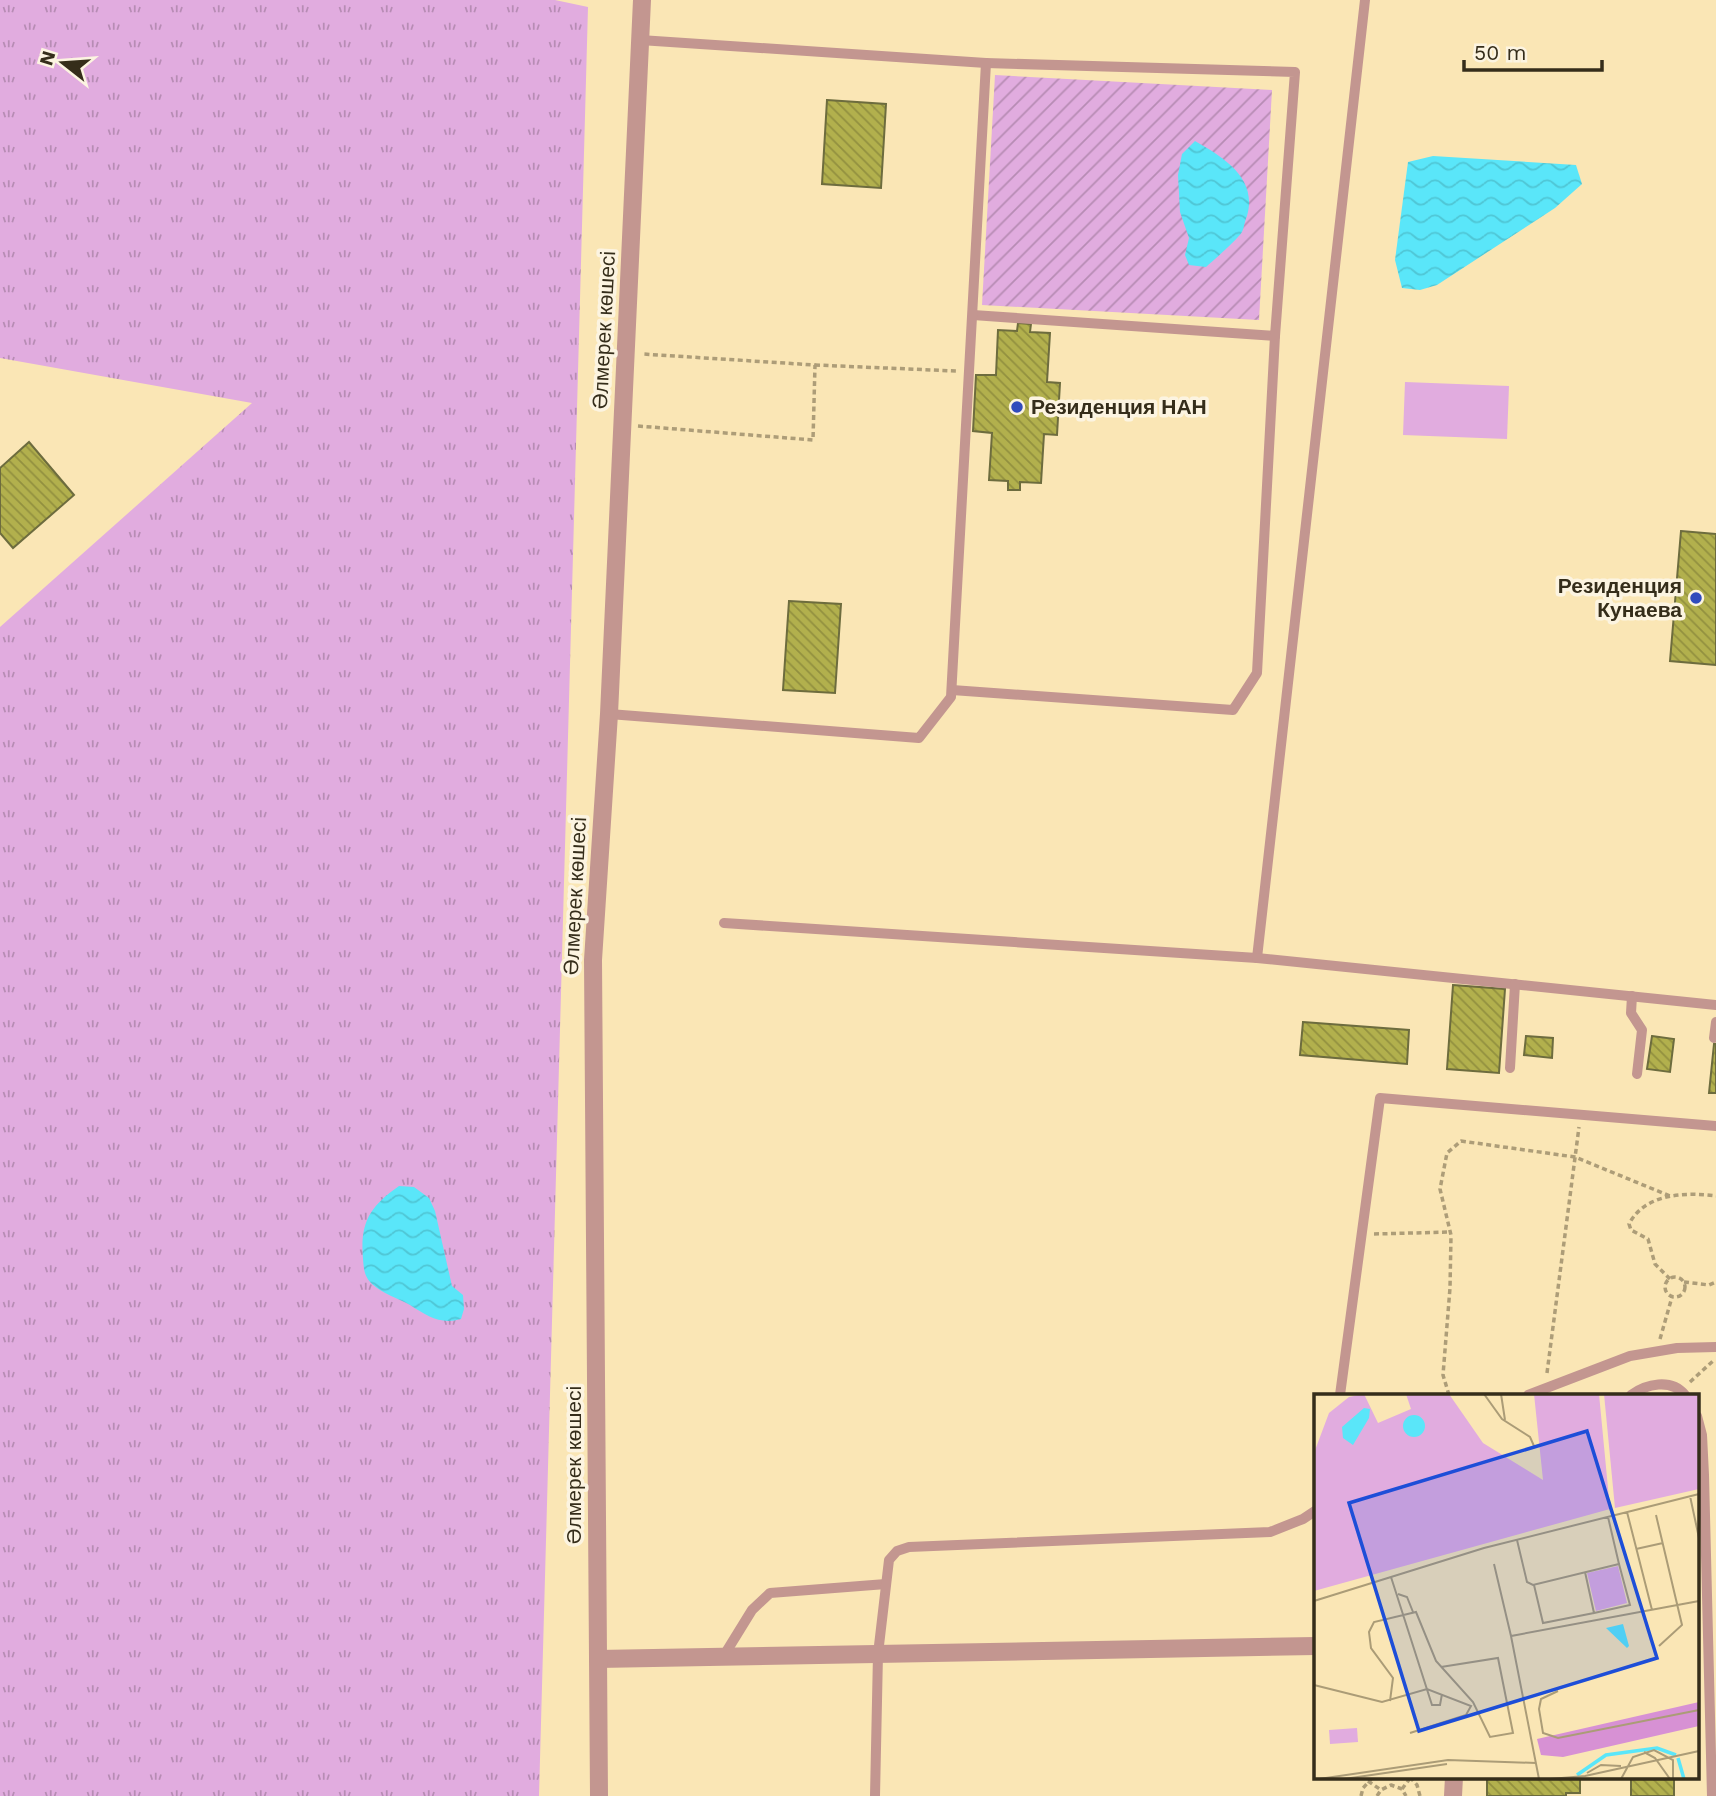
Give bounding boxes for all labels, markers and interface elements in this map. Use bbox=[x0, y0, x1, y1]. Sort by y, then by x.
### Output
north arrow bbox=[28, 28, 98, 98]
scale bar bbox=[1464, 28, 1602, 72]
text: 50 m bbox=[1474, 40, 1526, 65]
text: N bbox=[34, 48, 60, 68]
street label: Әлмерек көшесі bbox=[587, 250, 620, 410]
place label: Резиденция НАН bbox=[1031, 394, 1207, 419]
marker: Резиденция НАН bbox=[1009, 399, 1025, 415]
place label: Резиденция Кунаева bbox=[1558, 573, 1682, 622]
marker: Резиденция Кунаева bbox=[1688, 590, 1704, 606]
street label: Әлмерек көшесі bbox=[558, 816, 591, 976]
street label: Әлмерек көшесі bbox=[561, 1386, 586, 1544]
inset map bbox=[1314, 1394, 1698, 1778]

